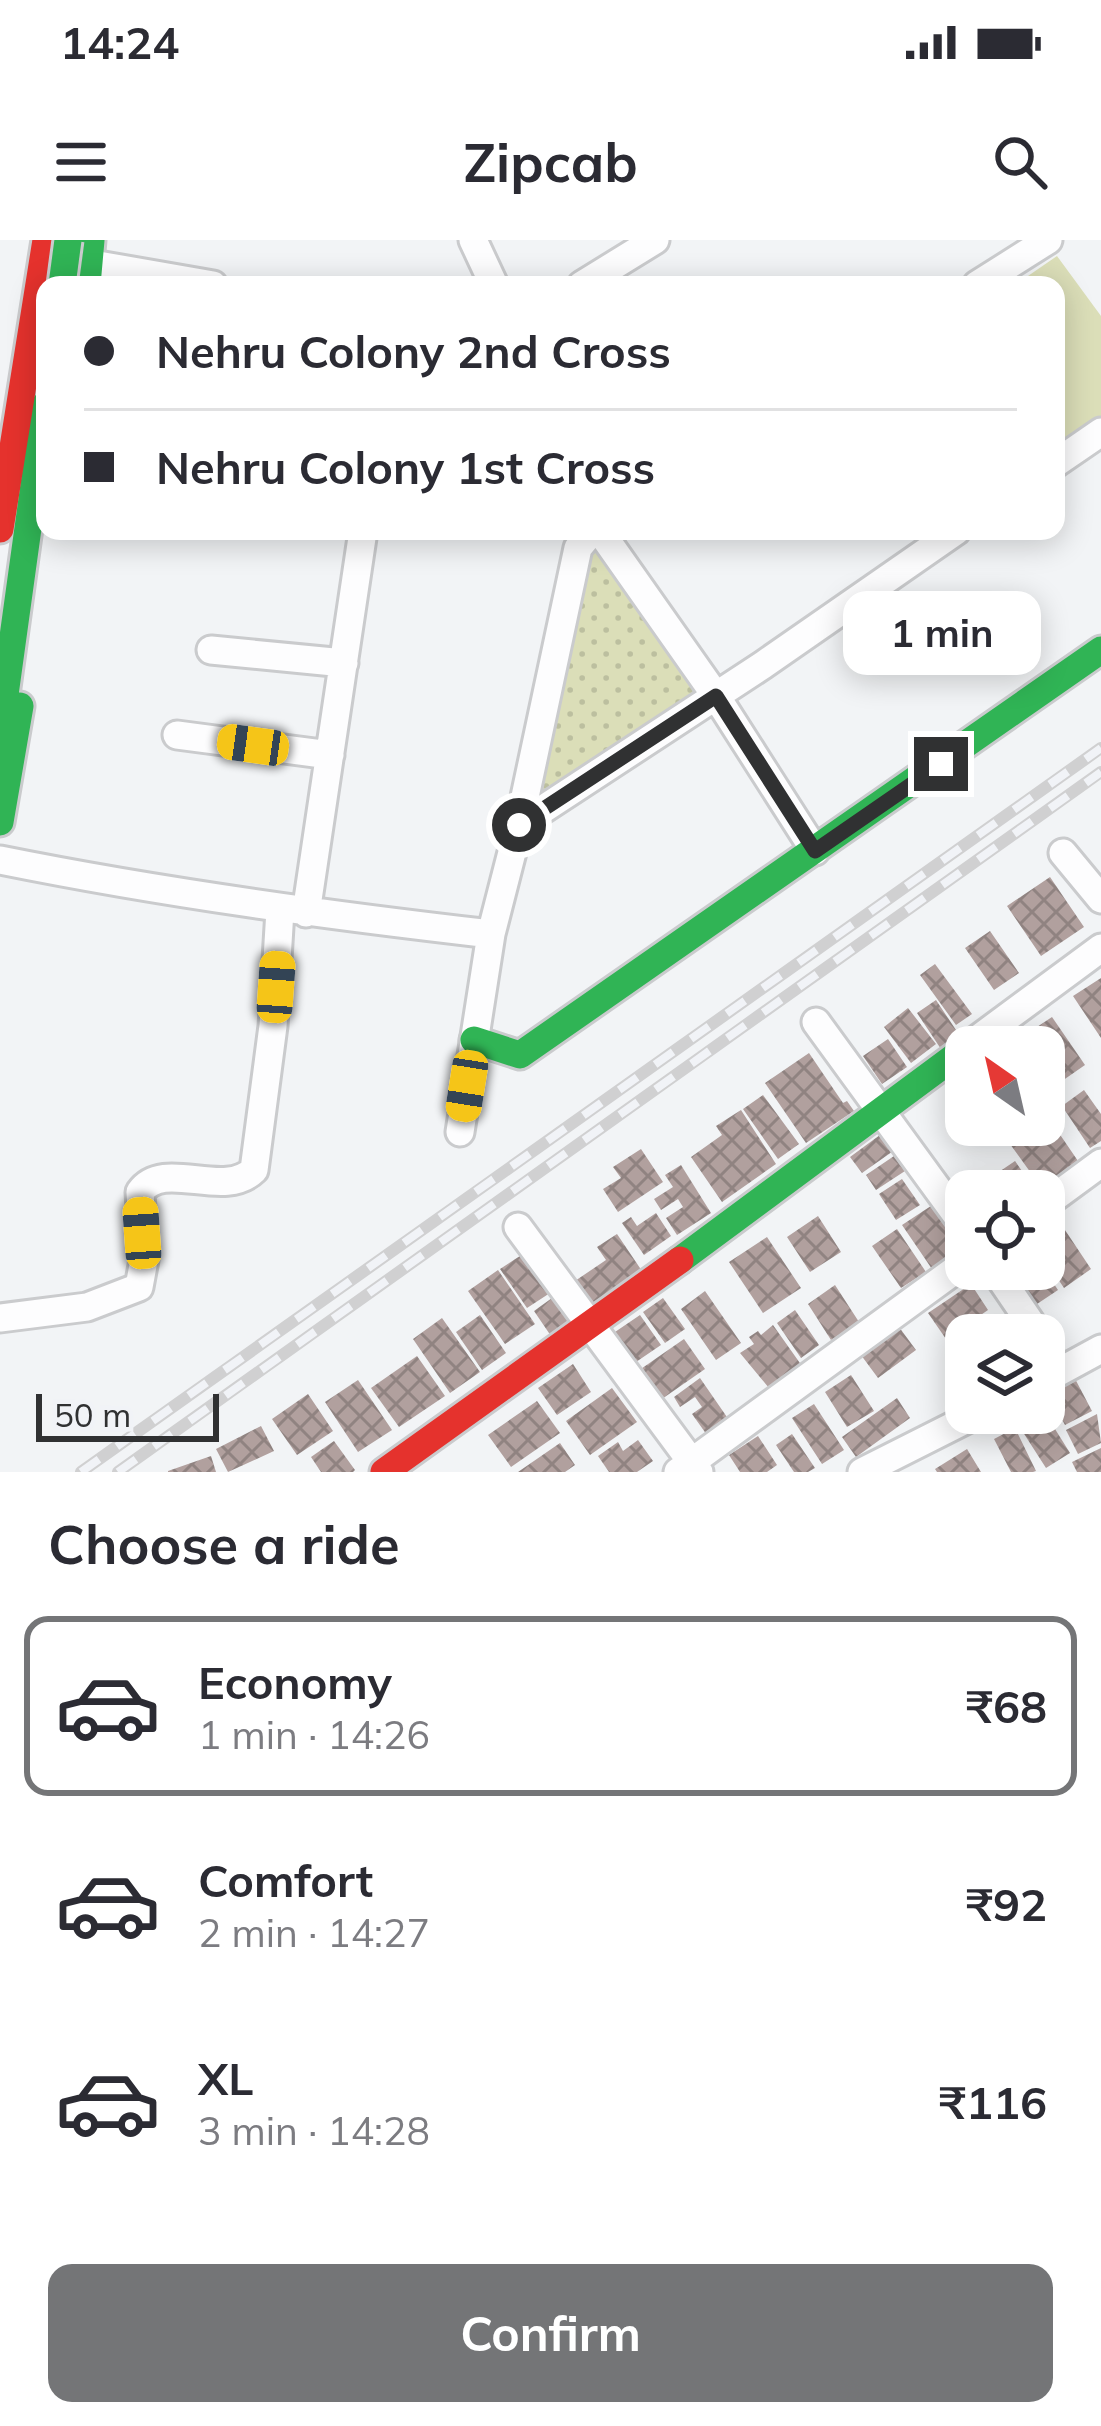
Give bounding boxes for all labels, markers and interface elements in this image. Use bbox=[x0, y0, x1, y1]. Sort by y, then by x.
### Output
text: 14:24 bbox=[60, 14, 179, 70]
text: Zipcab bbox=[463, 128, 638, 196]
icon: menu bbox=[48, 129, 114, 195]
icon: search bbox=[987, 129, 1053, 195]
text: Nehru Colony 2nd Cross bbox=[156, 323, 671, 379]
text: Nehru Colony 1st Cross bbox=[156, 439, 655, 495]
callout: 1 min bbox=[842, 590, 1040, 674]
text: 1 min bbox=[891, 608, 993, 657]
car bbox=[215, 722, 291, 768]
route end bbox=[914, 737, 968, 791]
route start bbox=[492, 798, 546, 852]
car bbox=[256, 950, 296, 1024]
north arrow bbox=[945, 1026, 1065, 1146]
map controls bbox=[945, 1026, 1065, 1434]
car bbox=[444, 1048, 490, 1124]
button: locate bbox=[945, 1170, 1065, 1290]
car bbox=[122, 1196, 162, 1270]
button: layers bbox=[945, 1314, 1065, 1434]
scale bar bbox=[36, 1388, 219, 1441]
text: 50 m bbox=[54, 1394, 131, 1435]
text: Choose a ride bbox=[48, 1510, 400, 1578]
icon: car bbox=[54, 1652, 162, 1760]
text: Economy bbox=[198, 1654, 392, 1710]
text: ₹68 bbox=[966, 1678, 1047, 1734]
text: 1 min · 14:26 bbox=[198, 1710, 430, 1759]
icon: car bbox=[54, 1850, 162, 1958]
text: Comfort bbox=[198, 1852, 373, 1908]
text: ₹92 bbox=[966, 1876, 1047, 1932]
text: 2 min · 14:27 bbox=[198, 1908, 430, 1957]
icon: car bbox=[54, 2048, 162, 2156]
text: XL bbox=[198, 2050, 253, 2106]
text: ₹116 bbox=[939, 2074, 1047, 2130]
text: 3 min · 14:28 bbox=[198, 2106, 430, 2155]
button: Confirm bbox=[48, 2264, 1053, 2402]

